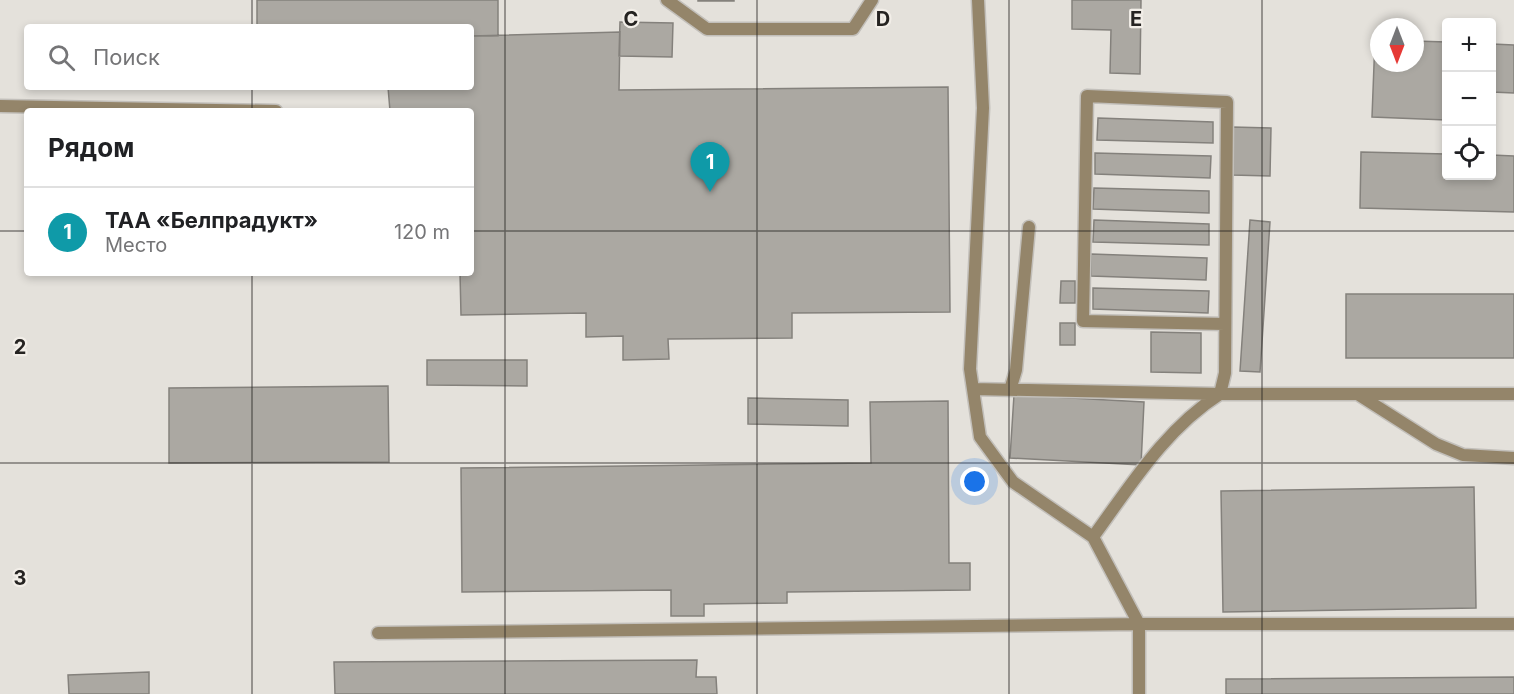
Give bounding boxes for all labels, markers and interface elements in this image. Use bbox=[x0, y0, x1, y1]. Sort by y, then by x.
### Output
text: C bbox=[624, 7, 638, 31]
text: D bbox=[876, 7, 890, 31]
text: E bbox=[1130, 7, 1142, 31]
north arrow bbox=[1370, 18, 1424, 72]
map controls bbox=[1442, 18, 1496, 180]
button: + bbox=[1442, 18, 1496, 72]
search box bbox=[24, 24, 474, 90]
icon: search bbox=[45, 41, 78, 74]
text: Поиск bbox=[93, 44, 160, 70]
button: − bbox=[1442, 72, 1496, 126]
button: locate bbox=[1442, 126, 1496, 180]
text: Рядом bbox=[48, 132, 134, 163]
pin: 1 bbox=[690, 142, 730, 192]
text: ТАА «Белпрадукт» bbox=[105, 207, 318, 233]
text: 1 bbox=[63, 220, 72, 244]
text: 120 m bbox=[394, 220, 450, 244]
text: Место bbox=[105, 233, 167, 257]
text: 2 bbox=[14, 335, 26, 359]
your location bbox=[960, 467, 989, 496]
text: 3 bbox=[14, 566, 26, 590]

